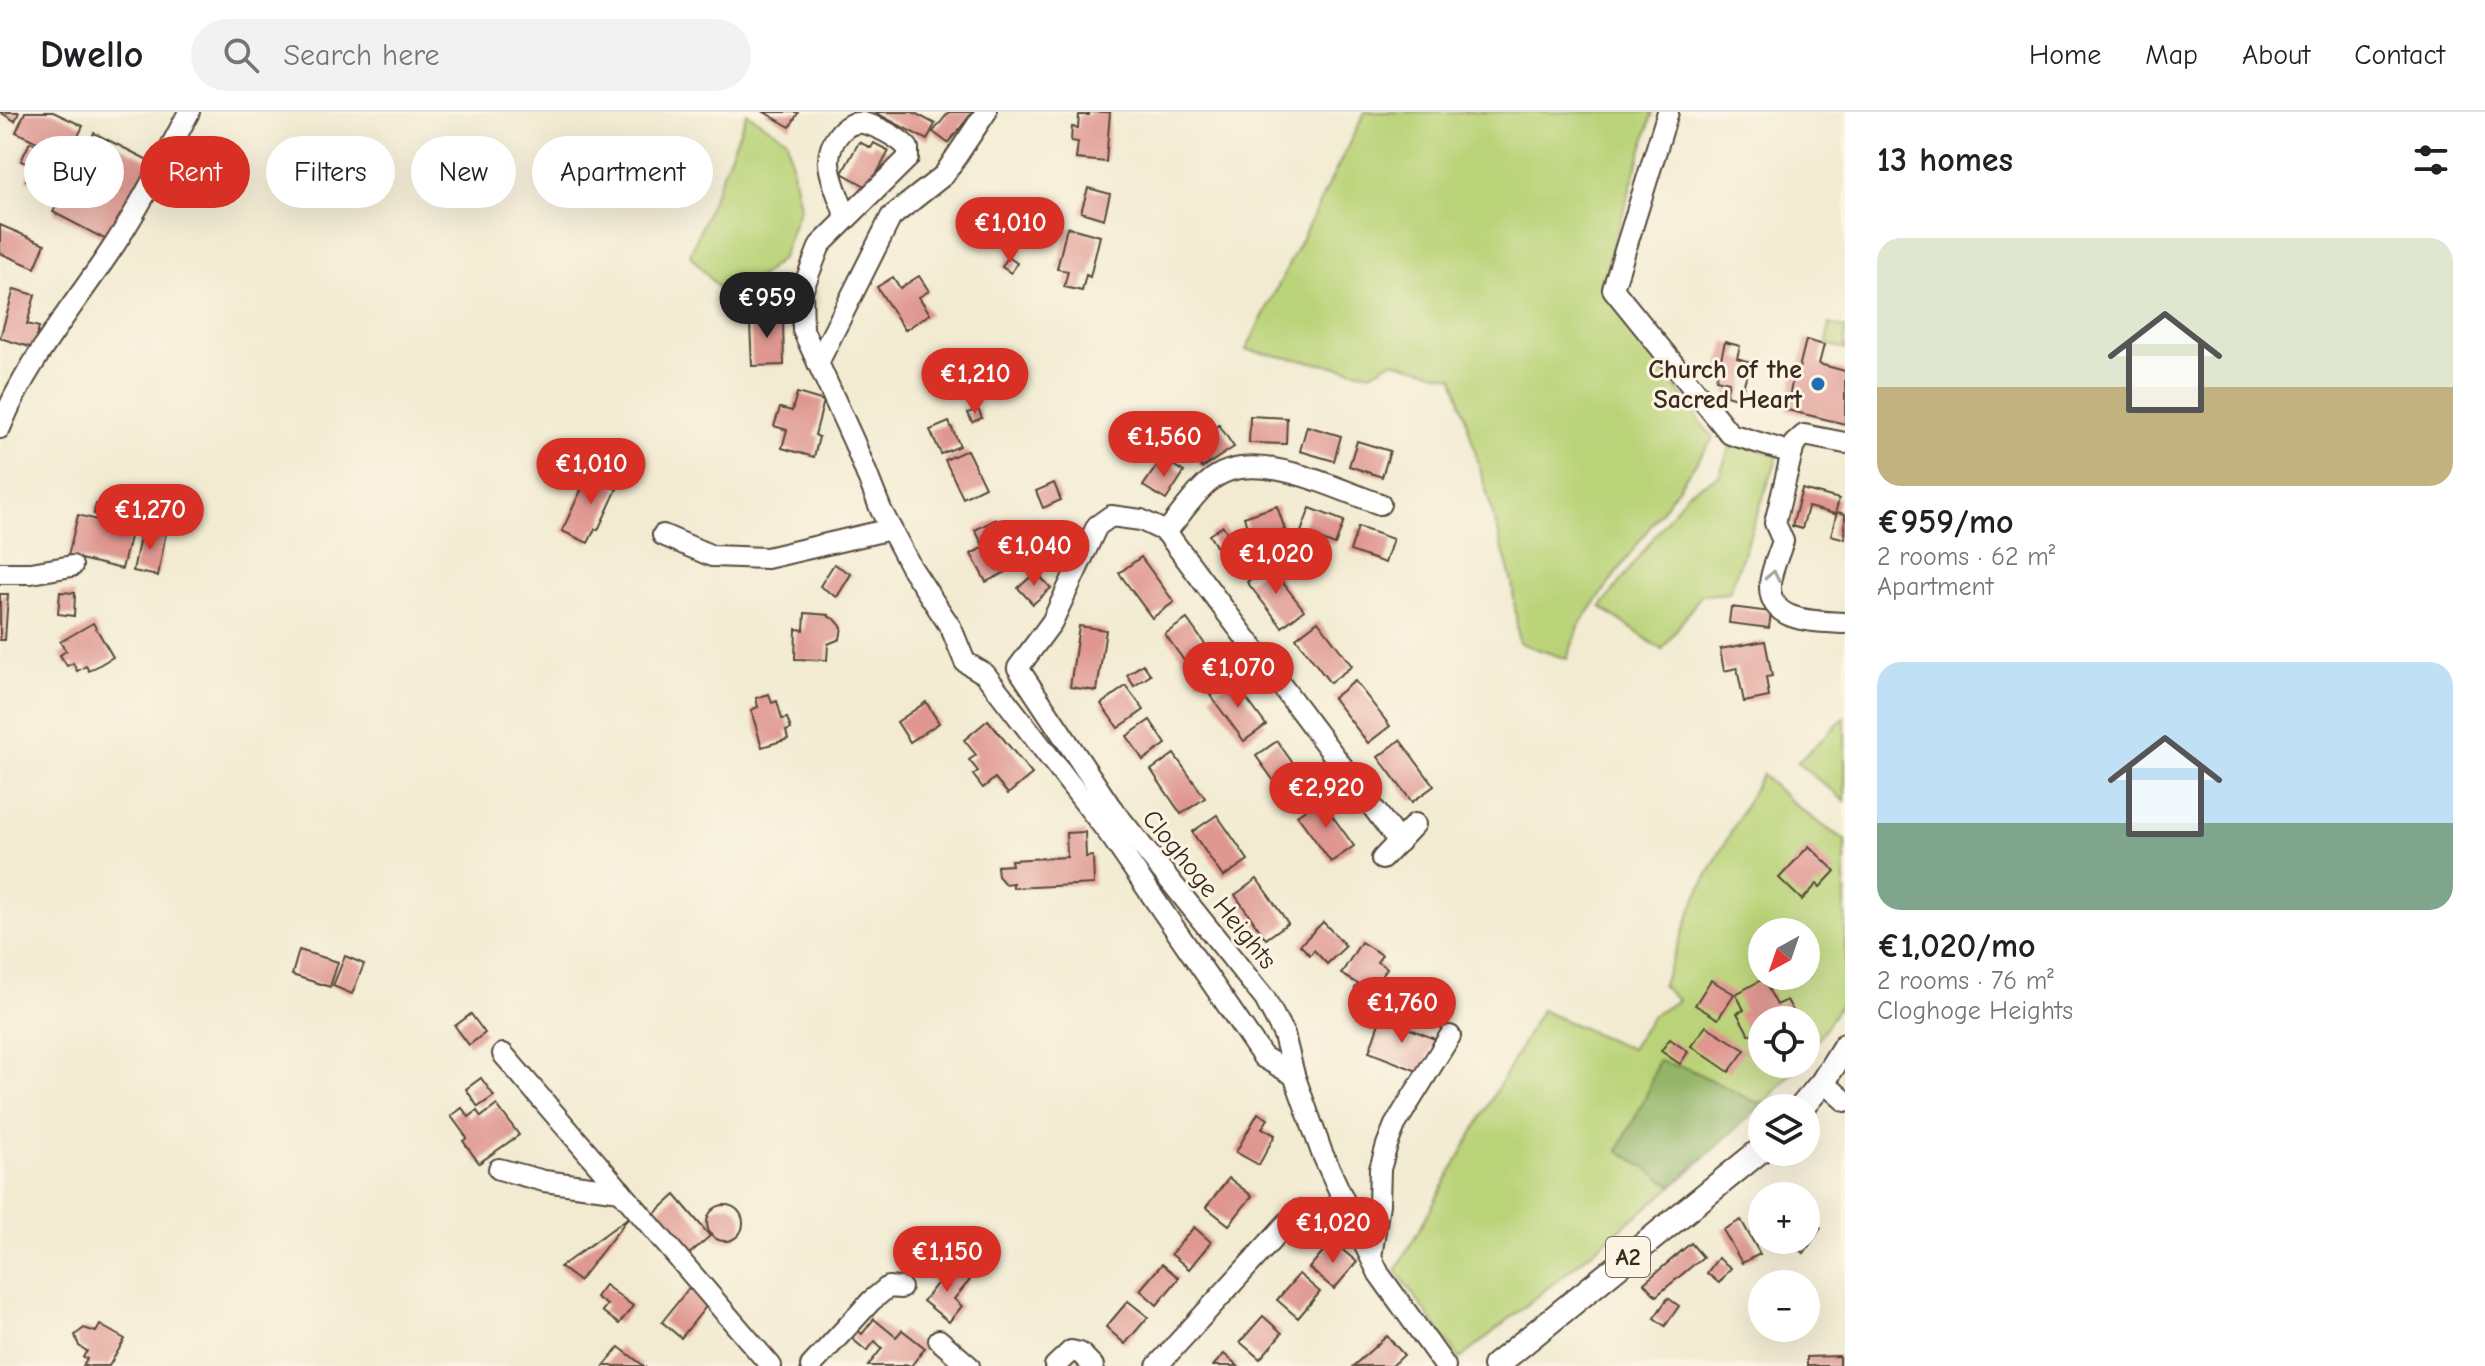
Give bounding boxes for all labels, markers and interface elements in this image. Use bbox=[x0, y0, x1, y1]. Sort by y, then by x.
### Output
search box bbox=[191, 19, 751, 91]
text: Dwello bbox=[40, 33, 143, 77]
icon: search bbox=[219, 33, 263, 77]
text: Search here bbox=[283, 38, 440, 73]
text: Home bbox=[2029, 39, 2101, 71]
text: Map bbox=[2145, 39, 2198, 71]
text: About bbox=[2242, 39, 2310, 71]
text: Contact bbox=[2354, 39, 2445, 71]
chip: Buy bbox=[24, 136, 124, 208]
chip: Rent bbox=[140, 136, 250, 208]
chip: Filters bbox=[266, 136, 395, 208]
chip: New bbox=[411, 136, 516, 208]
chip: Apartment bbox=[532, 136, 713, 208]
icon: filters bbox=[2409, 138, 2453, 182]
text: 13 homes bbox=[1877, 140, 2013, 180]
pin: €1,010 bbox=[945, 197, 1075, 265]
text: €1,010 bbox=[973, 208, 1047, 238]
pin: €959 bbox=[720, 272, 814, 340]
text: €959 bbox=[738, 283, 796, 313]
icon: home bbox=[2093, 290, 2237, 434]
pin: €1,210 bbox=[910, 348, 1040, 416]
place label: Church of the Sacred Heart bbox=[1648, 355, 1802, 415]
text: €1,210 bbox=[939, 359, 1011, 389]
marker: Church of the Sacred Heart bbox=[1809, 375, 1827, 393]
pin: €1,560 bbox=[1099, 411, 1229, 479]
text: €1,560 bbox=[1126, 422, 1202, 452]
pin: €1,010 bbox=[526, 438, 656, 506]
text: €1,010 bbox=[554, 449, 628, 479]
pin: €1,270 bbox=[85, 484, 215, 552]
text: €1,270 bbox=[114, 495, 186, 525]
text: €959/mo bbox=[1877, 502, 2014, 542]
pin: €1,040 bbox=[969, 520, 1099, 588]
pin: €1,020 bbox=[1211, 528, 1341, 596]
text: €1,040 bbox=[996, 531, 1072, 561]
text: €1,020 bbox=[1238, 539, 1314, 569]
text: 2 rooms · 62 m² bbox=[1877, 542, 2055, 572]
one-way arrow bbox=[1764, 569, 1781, 582]
text: Apartment bbox=[1877, 572, 1993, 602]
pin: €1,070 bbox=[1173, 642, 1303, 710]
text: €1,070 bbox=[1201, 653, 1275, 683]
icon: home bbox=[2093, 714, 2237, 858]
pin: €2,920 bbox=[1261, 762, 1391, 830]
text: €2,920 bbox=[1287, 773, 1365, 803]
street label: Cloghoge Heights bbox=[1136, 804, 1283, 975]
north arrow bbox=[1748, 918, 1820, 990]
map controls bbox=[1748, 918, 1820, 1342]
text: €1,020/mo bbox=[1877, 926, 2036, 966]
text: 2 rooms · 76 m² bbox=[1877, 966, 2054, 996]
pin: €1,760 bbox=[1337, 977, 1467, 1045]
text: €1,760 bbox=[1366, 988, 1438, 1018]
text: Cloghoge Heights bbox=[1877, 996, 2073, 1026]
button: locate bbox=[1748, 1006, 1820, 1078]
button: layers bbox=[1748, 1094, 1820, 1166]
button: + bbox=[1748, 1182, 1820, 1254]
pin: €1,020 bbox=[1268, 1197, 1398, 1265]
text: €1,020 bbox=[1295, 1208, 1371, 1238]
pin: €1,150 bbox=[882, 1226, 1012, 1294]
text: €1,150 bbox=[911, 1237, 983, 1267]
road number: A2 bbox=[1606, 1237, 1650, 1277]
button: − bbox=[1748, 1270, 1820, 1342]

